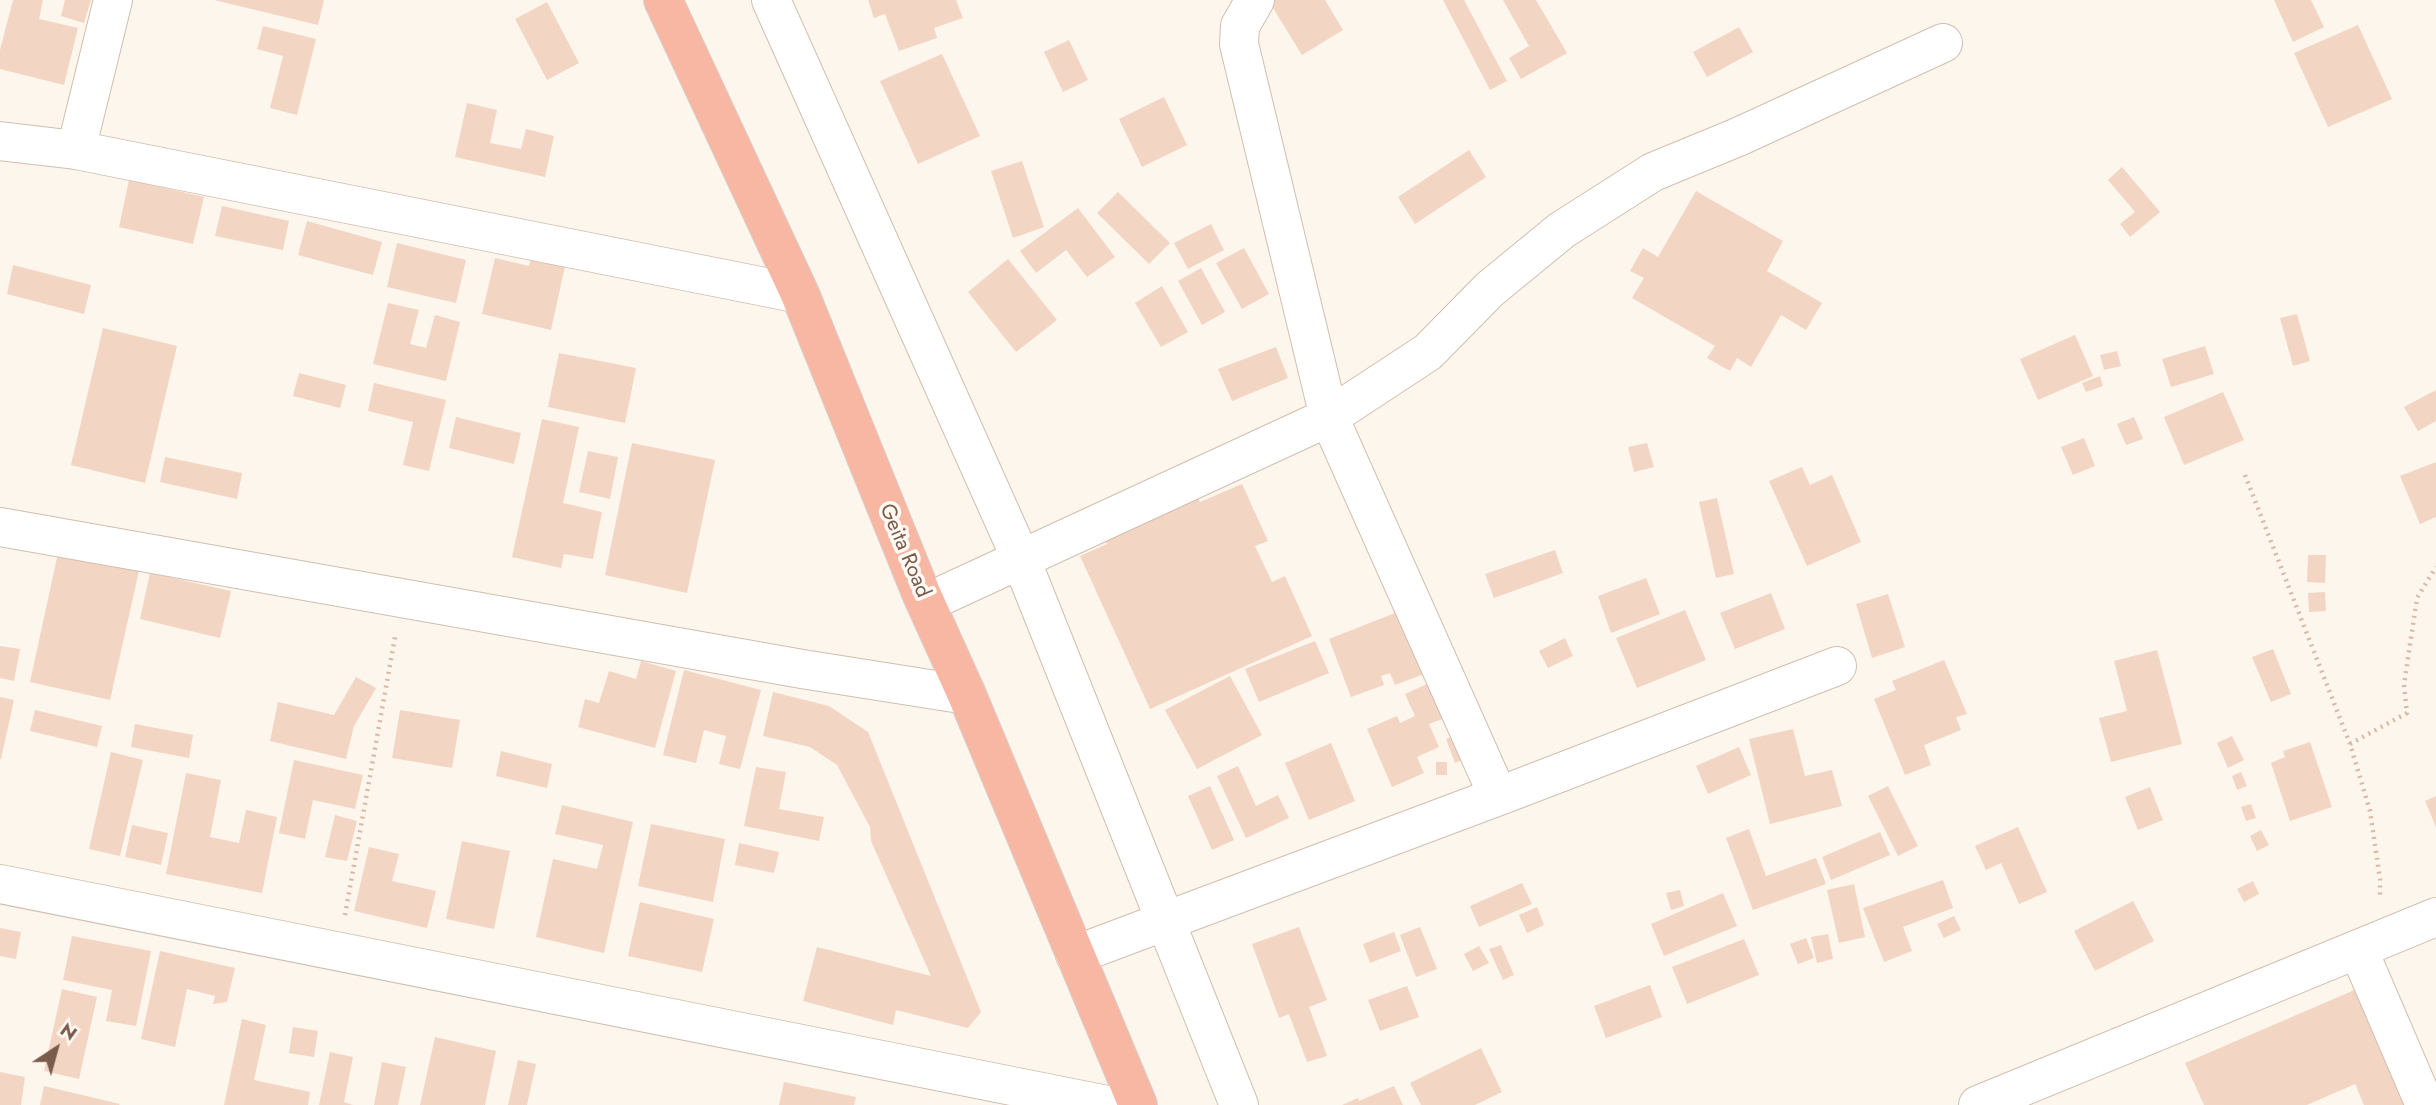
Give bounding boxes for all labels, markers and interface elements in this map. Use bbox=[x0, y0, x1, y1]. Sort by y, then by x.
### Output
street label: Geita Road bbox=[873, 500, 935, 602]
north arrow bbox=[21, 1014, 91, 1084]
text: N bbox=[55, 1016, 83, 1047]

